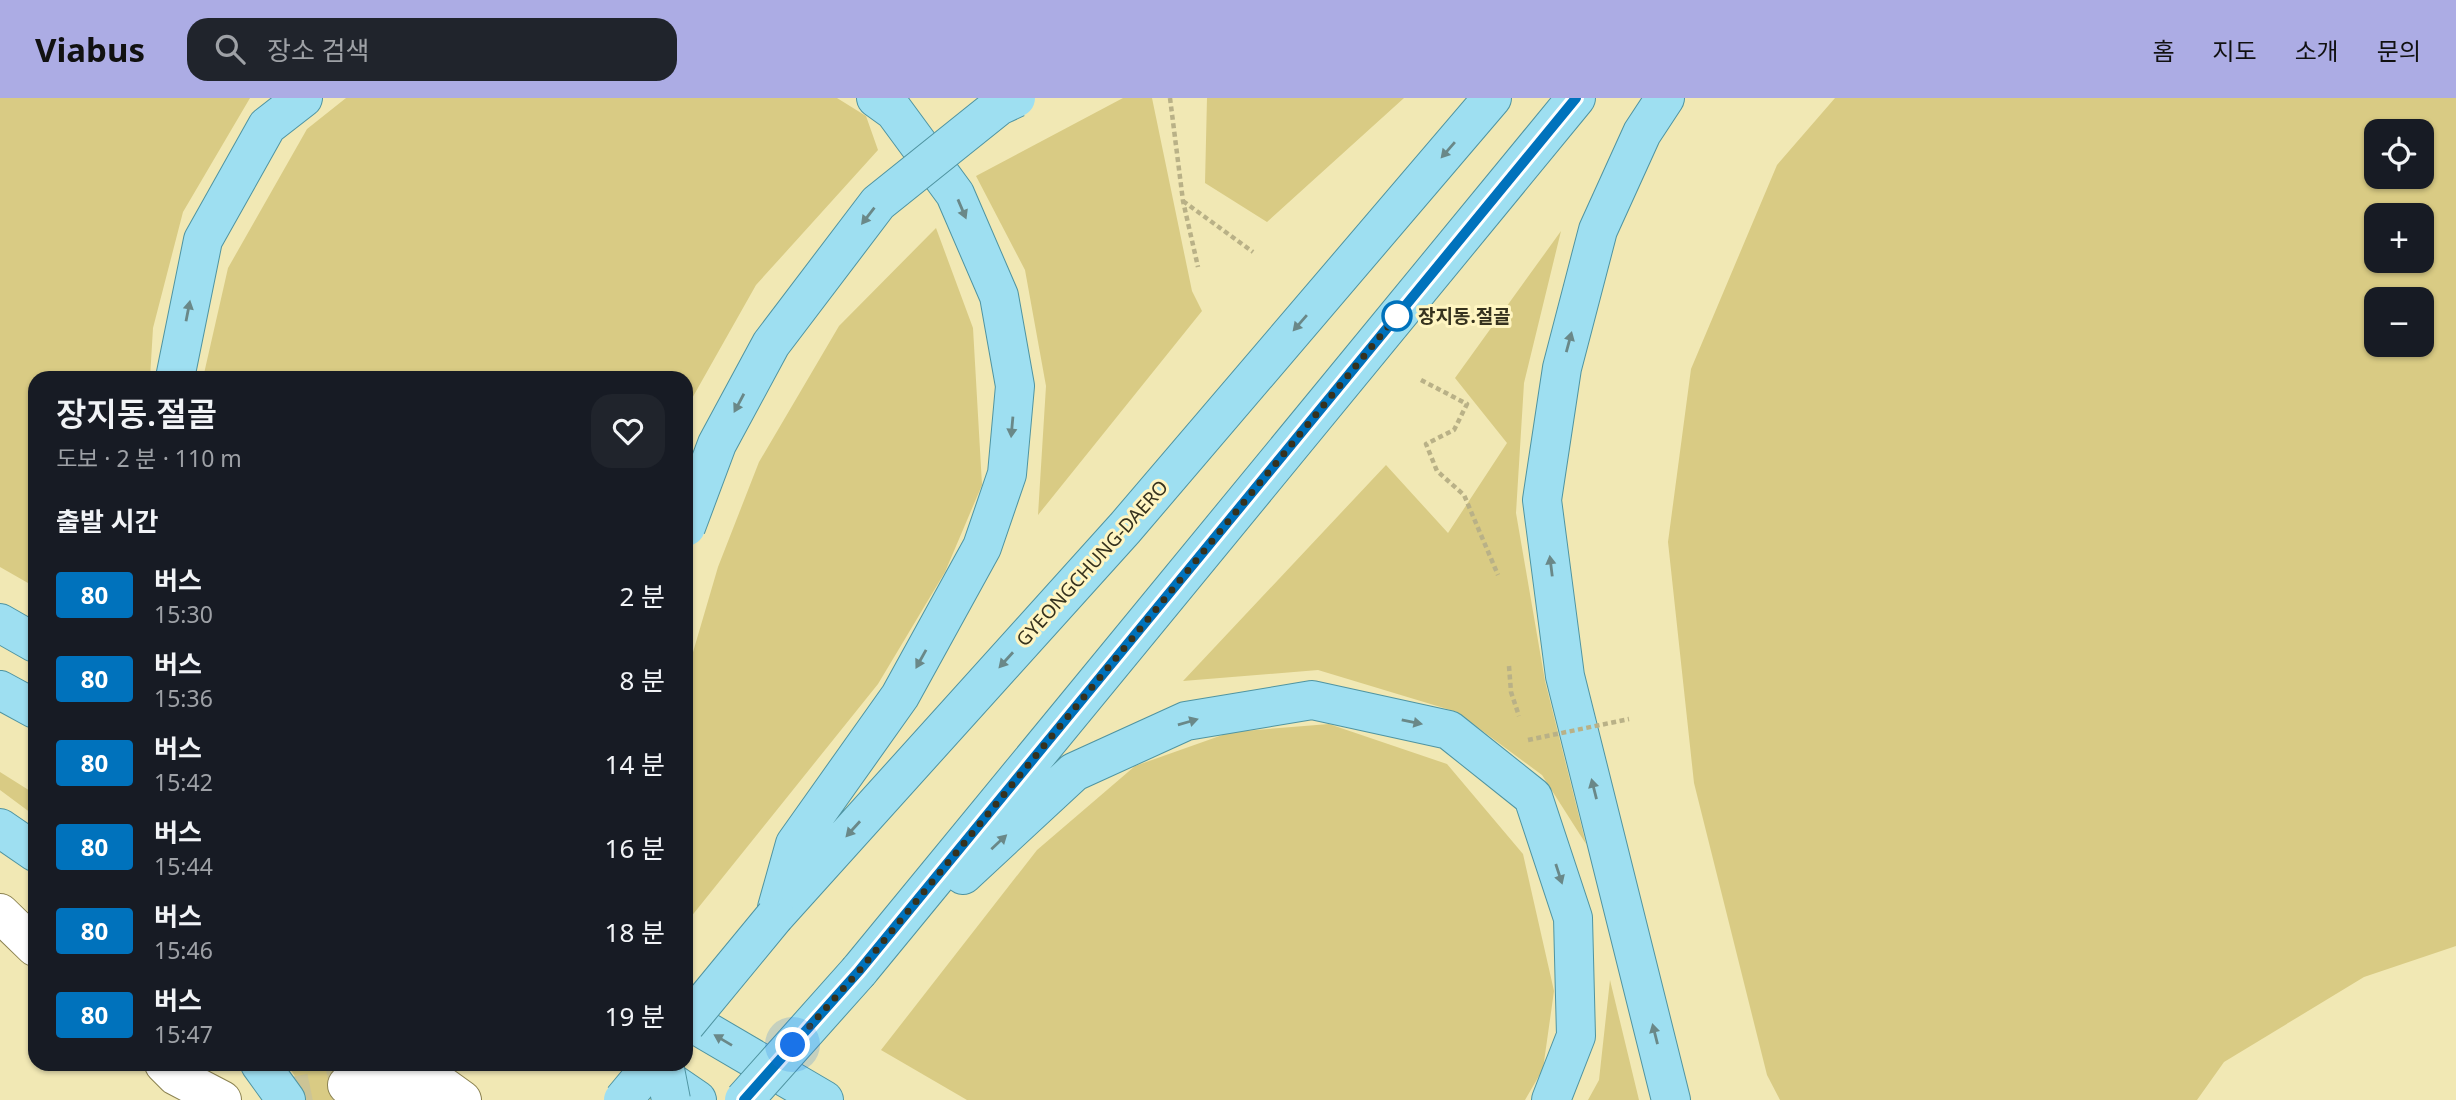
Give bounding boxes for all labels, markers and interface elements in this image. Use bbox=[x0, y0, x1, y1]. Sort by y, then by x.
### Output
search box bbox=[187, 18, 677, 81]
text: Viabus bbox=[35, 27, 145, 72]
icon: search bbox=[211, 30, 249, 68]
text: 장소 검색 bbox=[267, 32, 369, 68]
text: 홈 bbox=[2152, 34, 2174, 67]
text: 지도 bbox=[2212, 34, 2257, 67]
text: 소개 bbox=[2295, 34, 2339, 67]
text: 문의 bbox=[2377, 34, 2421, 67]
map controls bbox=[2364, 119, 2434, 357]
button: locate bbox=[2364, 119, 2434, 189]
one-way arrow bbox=[1440, 141, 1456, 159]
one-way arrow bbox=[956, 199, 968, 219]
button: + bbox=[2364, 203, 2434, 273]
one-way arrow bbox=[860, 207, 875, 225]
button: − bbox=[2364, 287, 2434, 357]
one-way arrow bbox=[183, 300, 194, 322]
marker: 장지동.절골 bbox=[1382, 301, 1412, 331]
place label: 장지동.절골 bbox=[1418, 303, 1511, 329]
one-way arrow bbox=[1292, 314, 1308, 332]
one-way arrow bbox=[1564, 331, 1574, 352]
text: 장지동.절골 bbox=[56, 391, 217, 436]
one-way arrow bbox=[733, 393, 745, 413]
button: heart bbox=[591, 394, 665, 468]
one-way arrow bbox=[1006, 416, 1017, 438]
text: 도보 · 2 분 · 110 m bbox=[56, 442, 242, 474]
street label: GYEONGCHUNG-DAERO bbox=[1010, 474, 1174, 652]
text: 출발 시간 bbox=[56, 503, 158, 539]
one-way arrow bbox=[1545, 555, 1556, 577]
text: 버스 bbox=[154, 562, 202, 598]
text: 80 bbox=[81, 578, 108, 611]
text: 2 분 bbox=[619, 578, 665, 614]
text: 15:30 bbox=[154, 598, 213, 630]
text: 버스 bbox=[154, 646, 202, 682]
one-way arrow bbox=[915, 649, 926, 669]
one-way arrow bbox=[998, 651, 1014, 668]
text: 80 bbox=[81, 662, 108, 695]
text: 8 분 bbox=[619, 662, 665, 698]
text: 15:36 bbox=[154, 682, 213, 714]
one-way arrow bbox=[1178, 716, 1200, 727]
one-way arrow bbox=[1401, 716, 1423, 727]
text: 버스 bbox=[154, 730, 202, 766]
text: 80 bbox=[81, 746, 108, 779]
text: 14 분 bbox=[605, 746, 665, 782]
text: 15:42 bbox=[154, 766, 213, 798]
one-way arrow bbox=[1588, 778, 1599, 800]
text: 버스 bbox=[154, 814, 202, 850]
one-way arrow bbox=[845, 820, 861, 838]
text: 80 bbox=[81, 830, 108, 863]
text: 16 분 bbox=[605, 830, 665, 866]
one-way arrow bbox=[990, 834, 1007, 850]
text: 15:44 bbox=[154, 850, 213, 882]
one-way arrow bbox=[1554, 864, 1565, 885]
text: 버스 bbox=[154, 898, 202, 934]
text: 80 bbox=[81, 914, 108, 947]
text: 18 분 bbox=[605, 914, 665, 950]
text: 15:46 bbox=[154, 934, 213, 966]
text: 버스 bbox=[154, 982, 202, 1018]
text: 80 bbox=[81, 998, 108, 1031]
text: 19 분 bbox=[605, 998, 665, 1034]
text: 15:47 bbox=[154, 1018, 213, 1050]
one-way arrow bbox=[1649, 1023, 1660, 1045]
your location bbox=[775, 1027, 810, 1062]
one-way arrow bbox=[713, 1035, 733, 1047]

